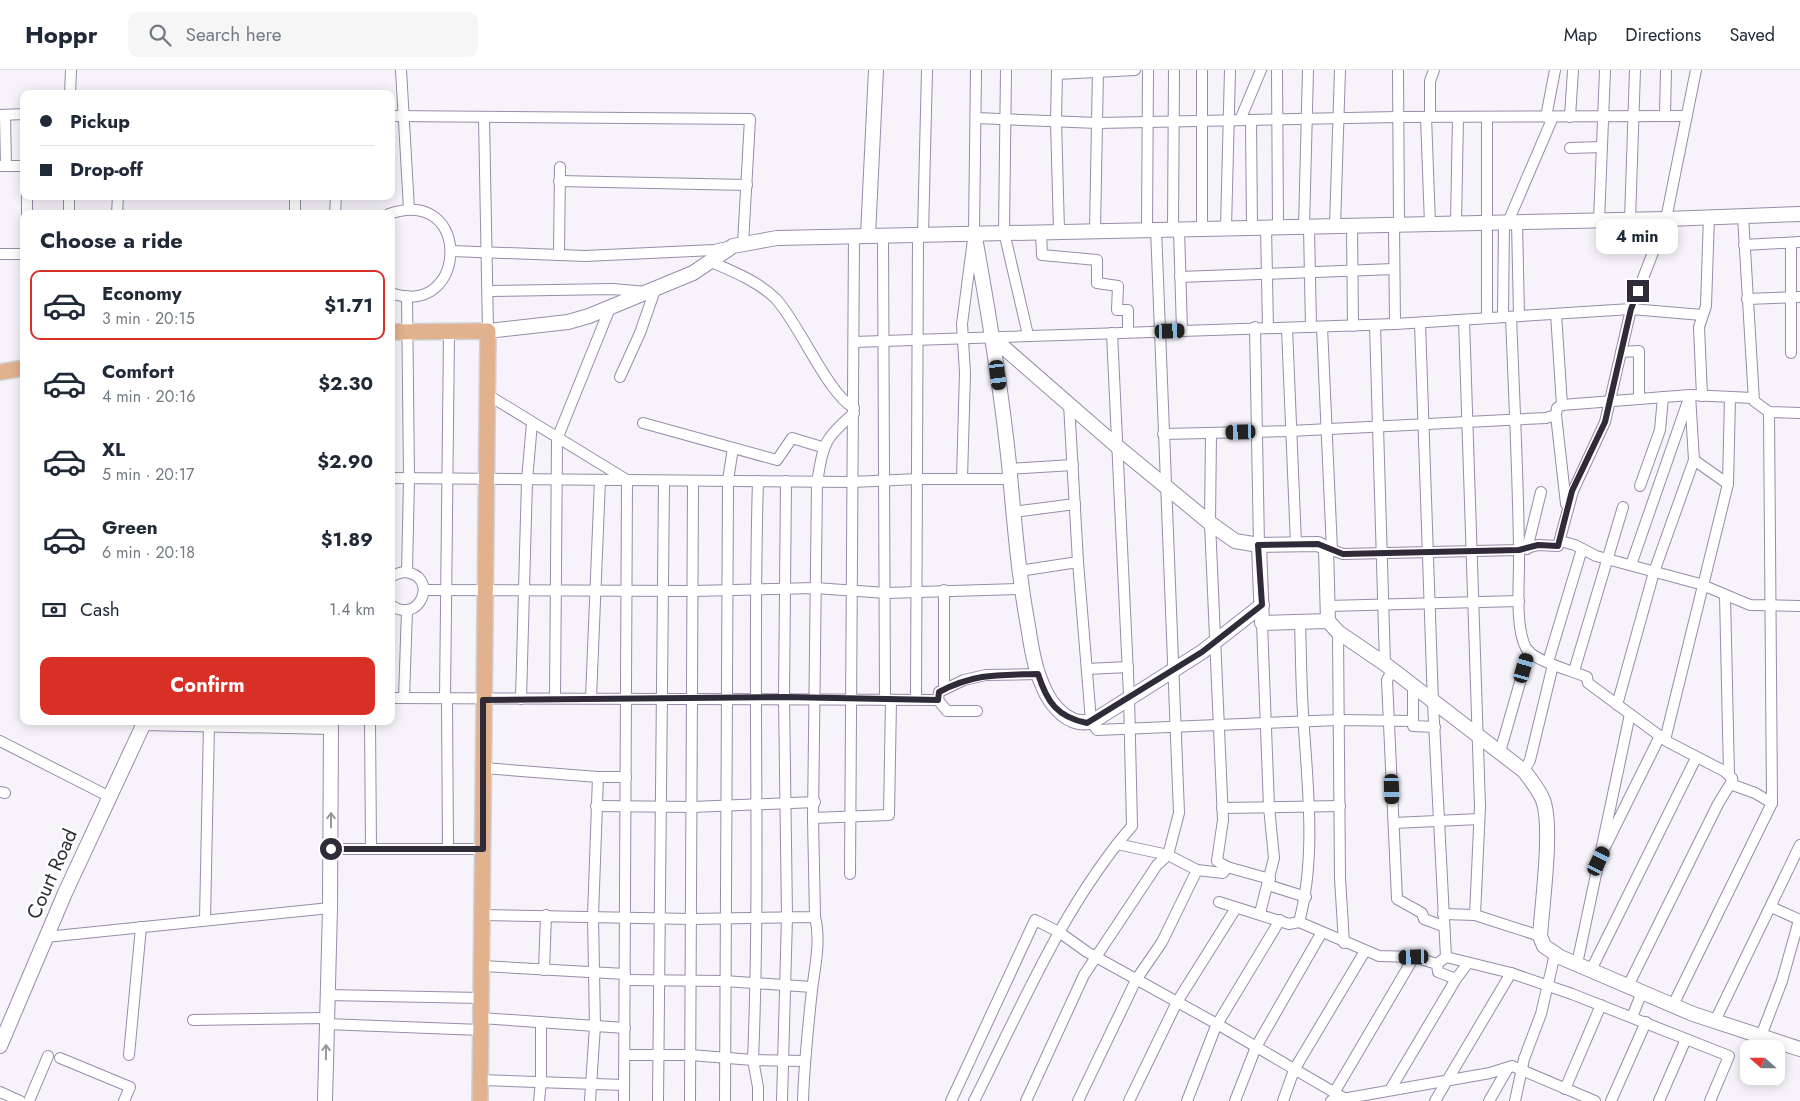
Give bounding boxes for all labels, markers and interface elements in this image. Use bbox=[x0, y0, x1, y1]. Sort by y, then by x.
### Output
search box bbox=[128, 12, 478, 57]
text: Hoppr bbox=[25, 17, 98, 52]
icon: search bbox=[146, 21, 174, 49]
text: Search here bbox=[186, 21, 282, 48]
text: Map bbox=[1564, 22, 1597, 48]
text: Directions bbox=[1625, 22, 1701, 48]
text: Saved bbox=[1729, 22, 1775, 48]
text: Pickup bbox=[70, 108, 130, 135]
text: Drop-off bbox=[70, 156, 143, 183]
callout: 4 min bbox=[1597, 218, 1679, 254]
text: Choose a ride bbox=[40, 224, 183, 256]
text: 4 min bbox=[1616, 225, 1658, 248]
text: Economy bbox=[102, 280, 182, 307]
route end bbox=[1627, 280, 1649, 302]
icon: car bbox=[42, 283, 87, 328]
text: $1.71 bbox=[324, 292, 373, 319]
text: 3 min · 20:15 bbox=[102, 307, 195, 330]
car bbox=[1154, 323, 1185, 339]
text: Comfort bbox=[102, 358, 174, 385]
car bbox=[988, 359, 1007, 391]
icon: car bbox=[42, 361, 87, 406]
text: $2.30 bbox=[318, 370, 373, 397]
text: 4 min · 20:16 bbox=[102, 385, 196, 408]
car bbox=[1225, 424, 1256, 440]
text: XL bbox=[102, 436, 125, 463]
icon: car bbox=[42, 439, 87, 484]
text: $2.90 bbox=[317, 448, 373, 475]
text: 5 min · 20:17 bbox=[102, 463, 194, 486]
text: Green bbox=[102, 514, 158, 541]
icon: car bbox=[42, 517, 87, 562]
text: $1.89 bbox=[321, 526, 373, 553]
text: 6 min · 20:18 bbox=[102, 541, 195, 564]
icon: cash bbox=[40, 596, 68, 624]
text: Cash bbox=[80, 596, 120, 623]
text: 1.4 km bbox=[329, 598, 375, 621]
car bbox=[1512, 652, 1535, 684]
button: Confirm bbox=[40, 657, 375, 715]
car bbox=[1383, 774, 1400, 804]
one-way arrow bbox=[326, 812, 336, 828]
street label: Court Road bbox=[19, 824, 85, 924]
route start bbox=[320, 838, 342, 860]
car bbox=[1585, 844, 1612, 878]
car bbox=[1398, 949, 1429, 965]
north arrow bbox=[1740, 1040, 1785, 1085]
map controls bbox=[1740, 1040, 1785, 1085]
one-way arrow bbox=[321, 1045, 330, 1061]

